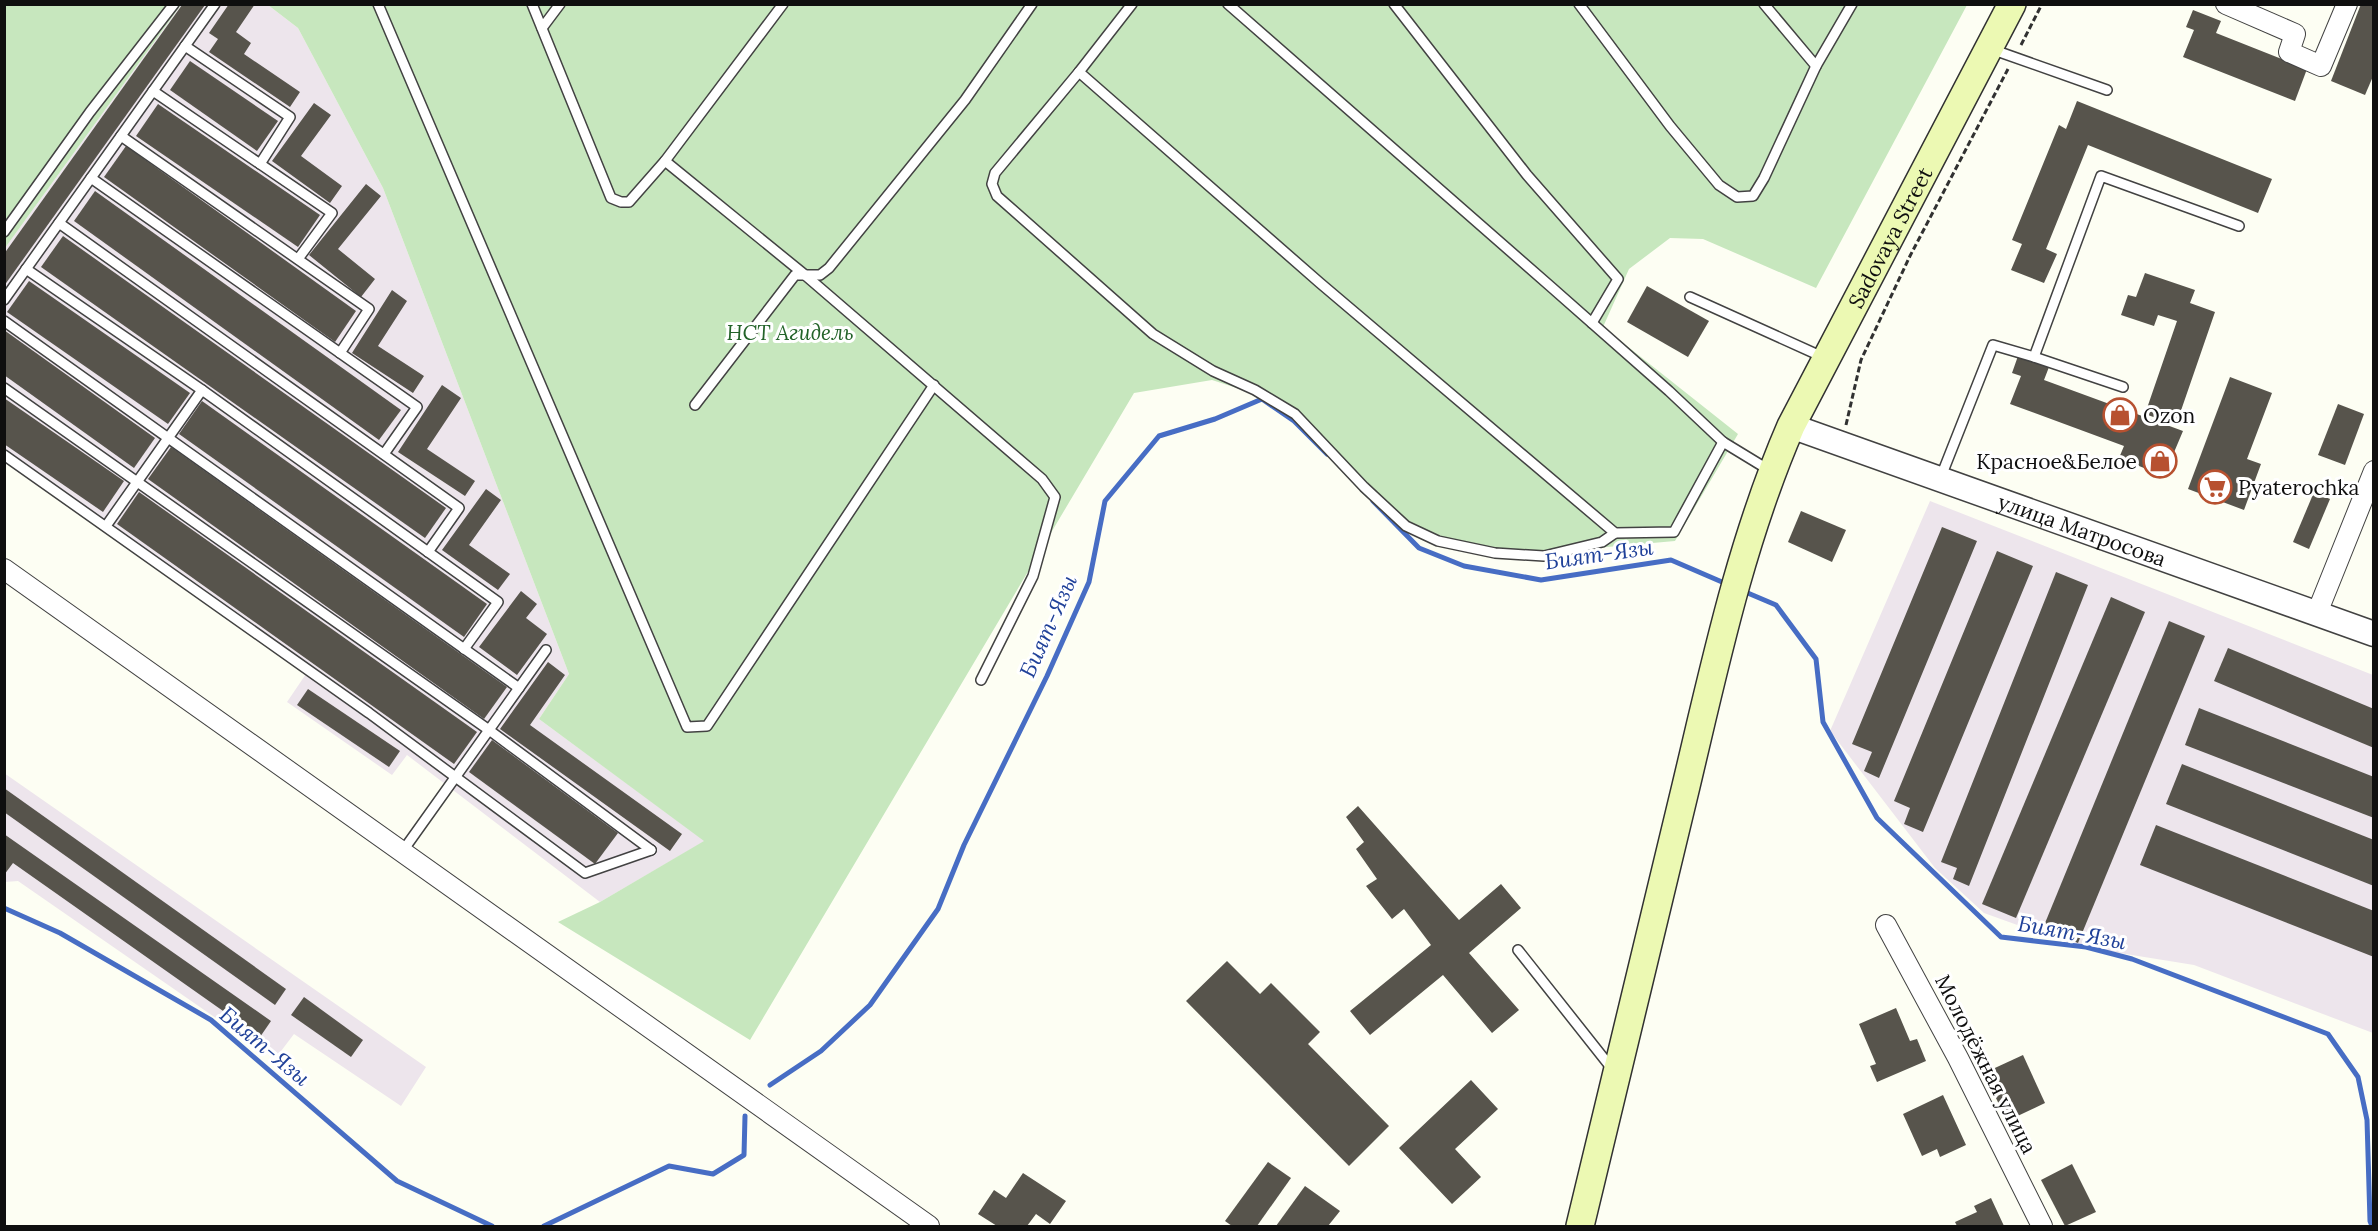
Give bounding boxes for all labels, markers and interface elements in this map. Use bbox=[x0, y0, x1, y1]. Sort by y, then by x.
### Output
street label: Sadovaya Street bbox=[1842, 161, 1938, 313]
park label: НСТ Агидель bbox=[726, 319, 854, 346]
shop icon: Ozon bbox=[2102, 397, 2138, 433]
place label: Ozon bbox=[2143, 402, 2196, 429]
shop icon: Красное&Белое bbox=[2142, 443, 2178, 479]
place label: Красное&Белое bbox=[1976, 448, 2137, 475]
supermarket icon: Pyaterochka bbox=[2197, 469, 2233, 505]
place label: Pyaterochka bbox=[2238, 474, 2360, 501]
street label: улица Матросова bbox=[1994, 487, 2170, 572]
water label: Бият-Язы bbox=[1543, 533, 1655, 575]
water label: Бият-Язы bbox=[1013, 570, 1083, 682]
water label: Бият-Язы bbox=[2016, 909, 2128, 955]
street label: Молодёжная улица bbox=[1929, 970, 2043, 1158]
water label: Бият-Язы bbox=[214, 1000, 316, 1092]

